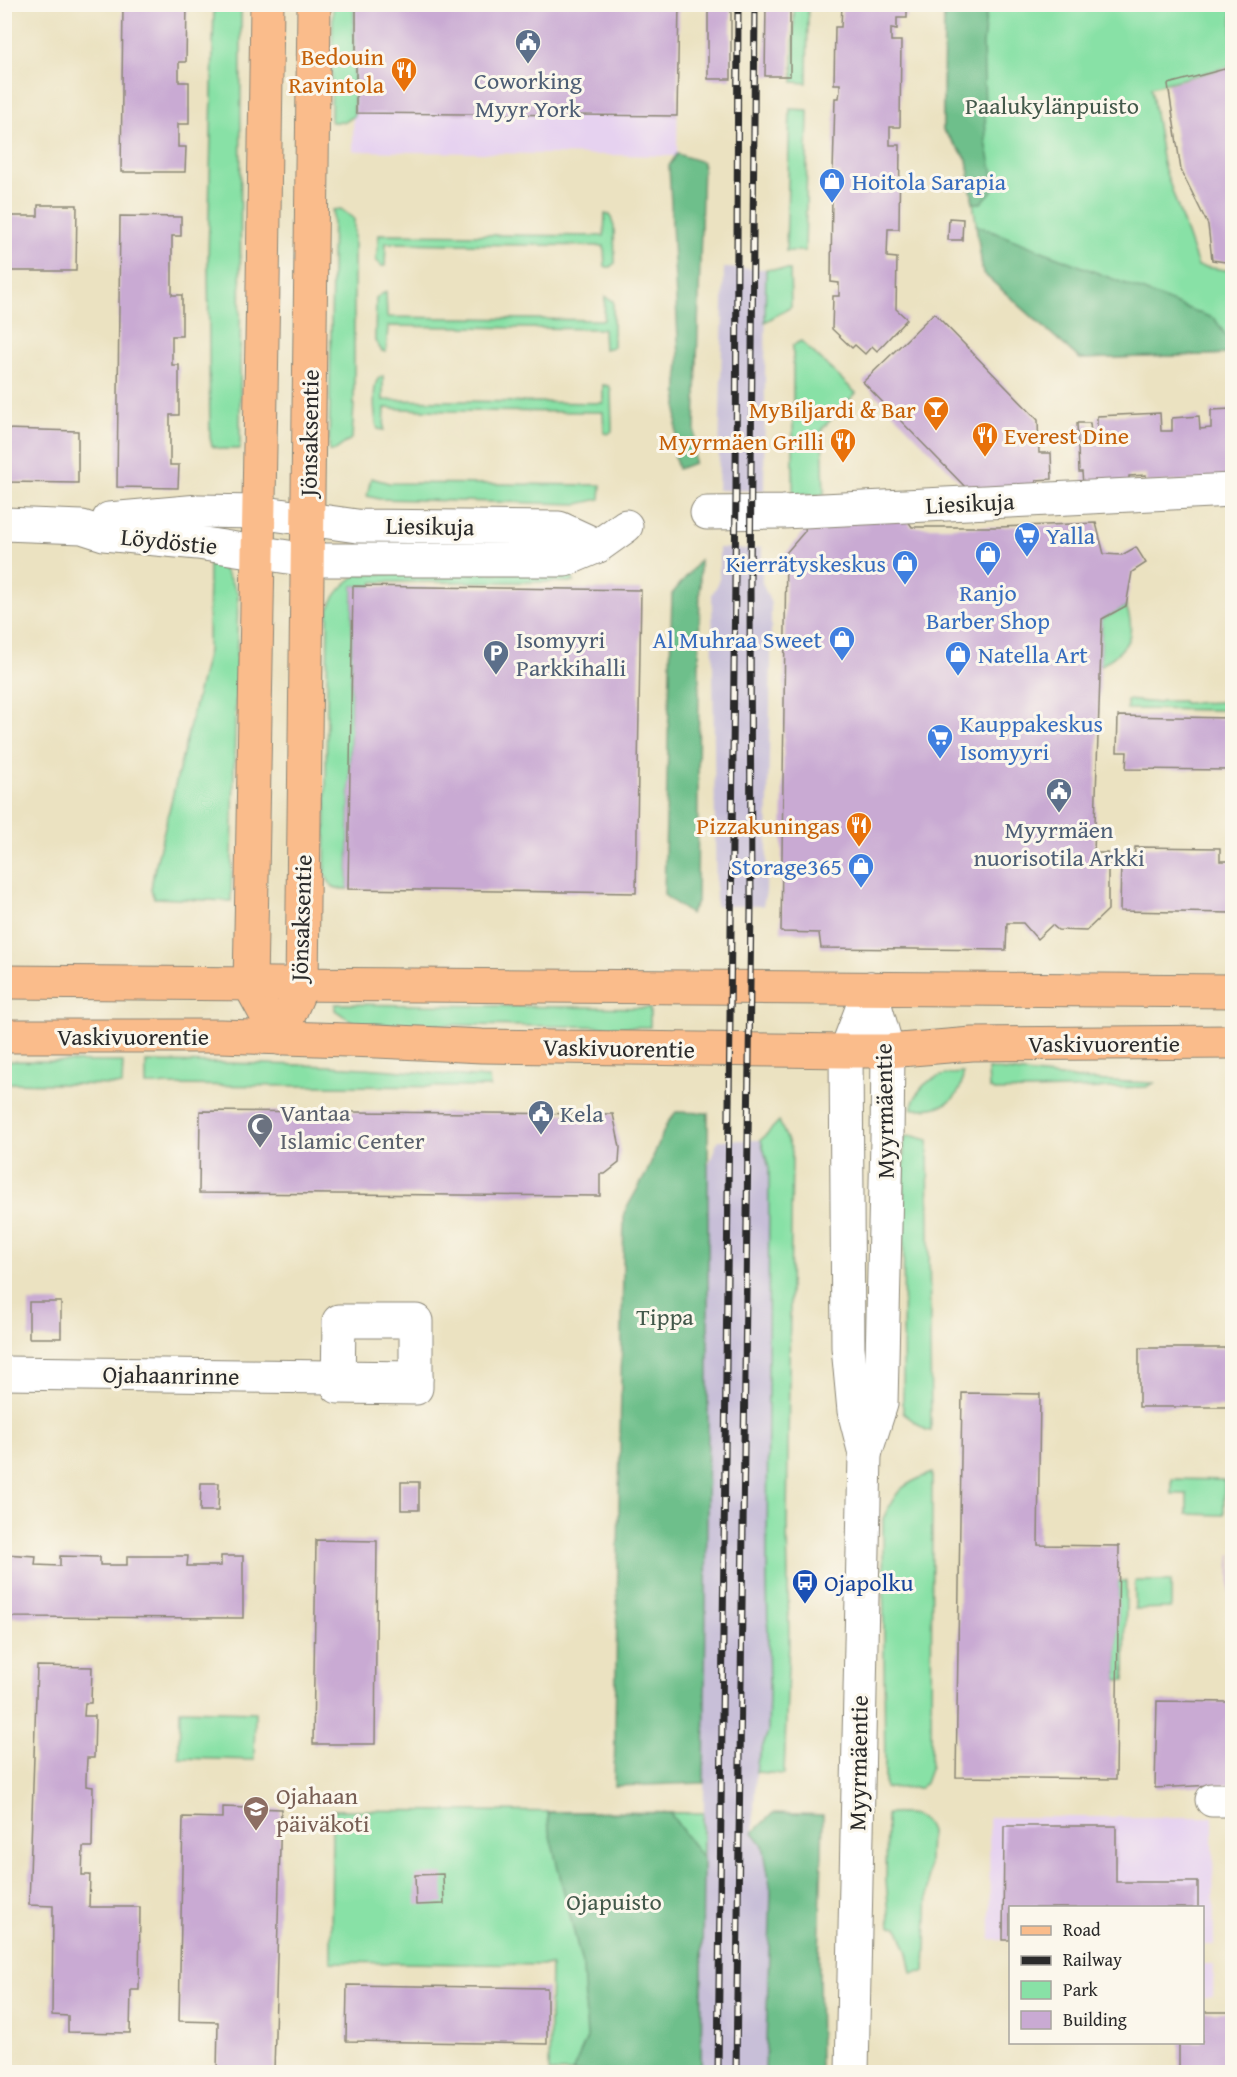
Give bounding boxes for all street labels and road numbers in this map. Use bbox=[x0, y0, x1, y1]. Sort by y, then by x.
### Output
street label: Jönsaksentie bbox=[290, 369, 328, 500]
street label: Liesikuja bbox=[925, 483, 1016, 523]
street label: Liesikuja bbox=[385, 508, 475, 544]
street label: Löydöstie bbox=[119, 519, 219, 563]
street label: Jönsaksentie bbox=[281, 854, 321, 985]
street label: Vaskivuorentie bbox=[57, 1019, 209, 1054]
street label: Vaskivuorentie bbox=[1028, 1026, 1180, 1061]
street label: Vaskivuorentie bbox=[543, 1029, 695, 1067]
street label: Myyrmäentie bbox=[865, 1043, 903, 1179]
street label: Ojahaanrinne bbox=[102, 1356, 240, 1394]
street label: Myyrmäentie bbox=[839, 1695, 877, 1831]

